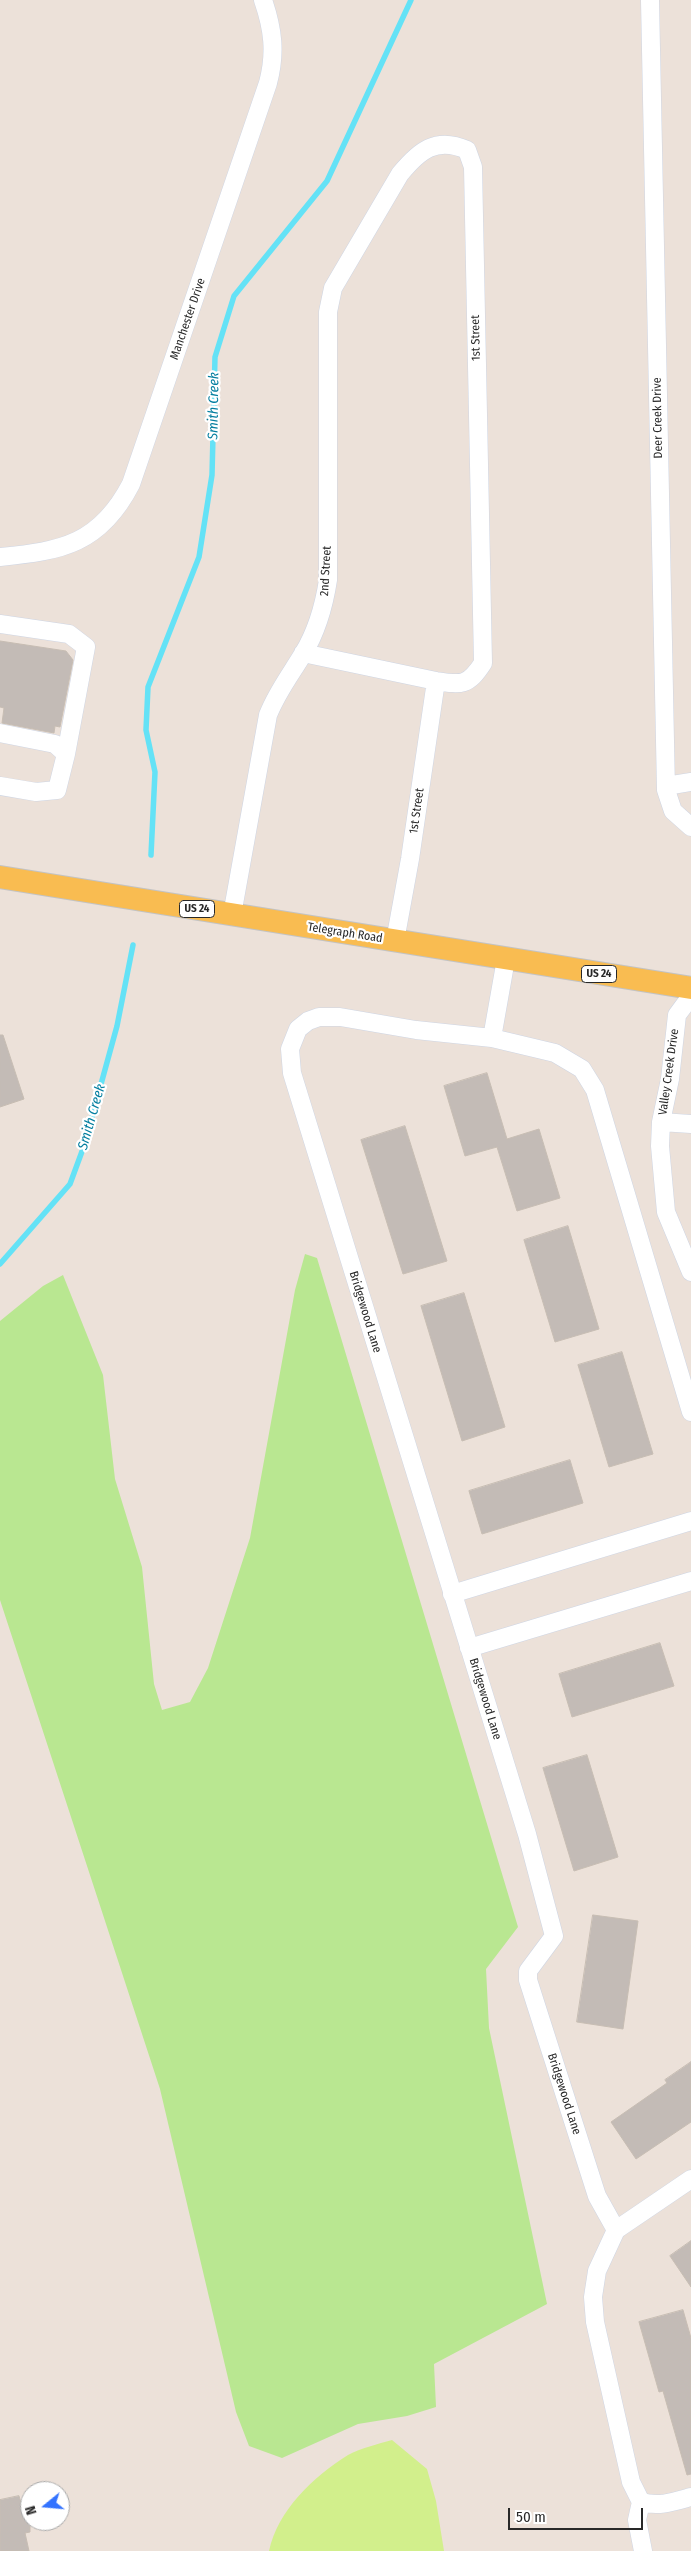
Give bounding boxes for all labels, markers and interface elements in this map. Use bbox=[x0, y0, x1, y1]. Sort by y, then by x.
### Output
street label: Manchester Drive bbox=[167, 276, 209, 362]
street label: 1st Street bbox=[468, 315, 484, 361]
water label: Smith Creek bbox=[205, 372, 223, 440]
street label: Deer Creek Drive bbox=[650, 377, 666, 459]
street label: 2nd Street bbox=[317, 545, 335, 597]
street label: 1st Street bbox=[407, 787, 427, 835]
road number: US 24 bbox=[180, 901, 214, 918]
street label: Telegraph Road bbox=[307, 920, 383, 946]
road number: US 24 bbox=[582, 966, 616, 982]
street label: Valley Creek Drive bbox=[656, 1028, 682, 1116]
water label: Smith Creek bbox=[75, 1082, 109, 1152]
street label: Bridgewood Lane bbox=[346, 1269, 384, 1355]
street label: Bridgewood Lane bbox=[466, 1656, 504, 1742]
street label: Bridgewood Lane bbox=[544, 2052, 584, 2136]
north arrow bbox=[20, 2481, 70, 2531]
scale bar bbox=[511, 2498, 646, 2530]
text: N bbox=[22, 2504, 40, 2517]
text: 50 m bbox=[516, 2508, 546, 2526]

